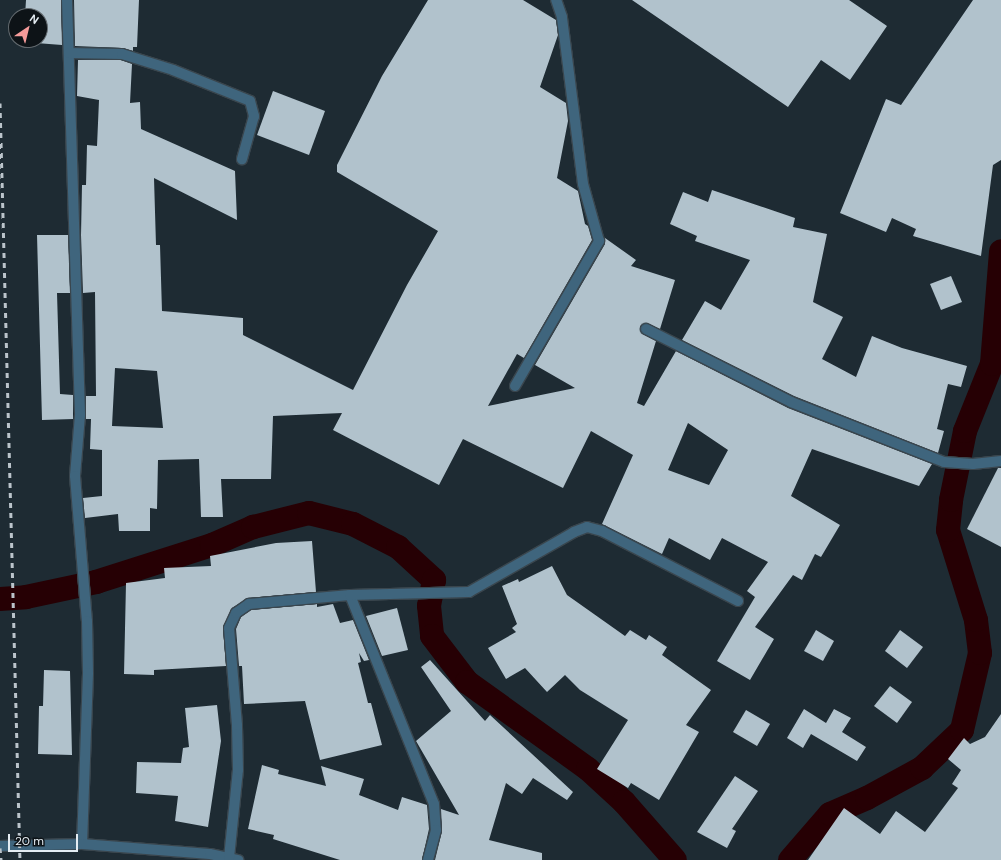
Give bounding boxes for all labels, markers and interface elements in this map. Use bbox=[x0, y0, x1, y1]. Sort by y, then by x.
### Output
north arrow bbox=[8, 8, 48, 48]
text: N bbox=[27, 11, 42, 27]
scale bar bbox=[10, 826, 80, 852]
text: 20 m bbox=[15, 833, 44, 849]

